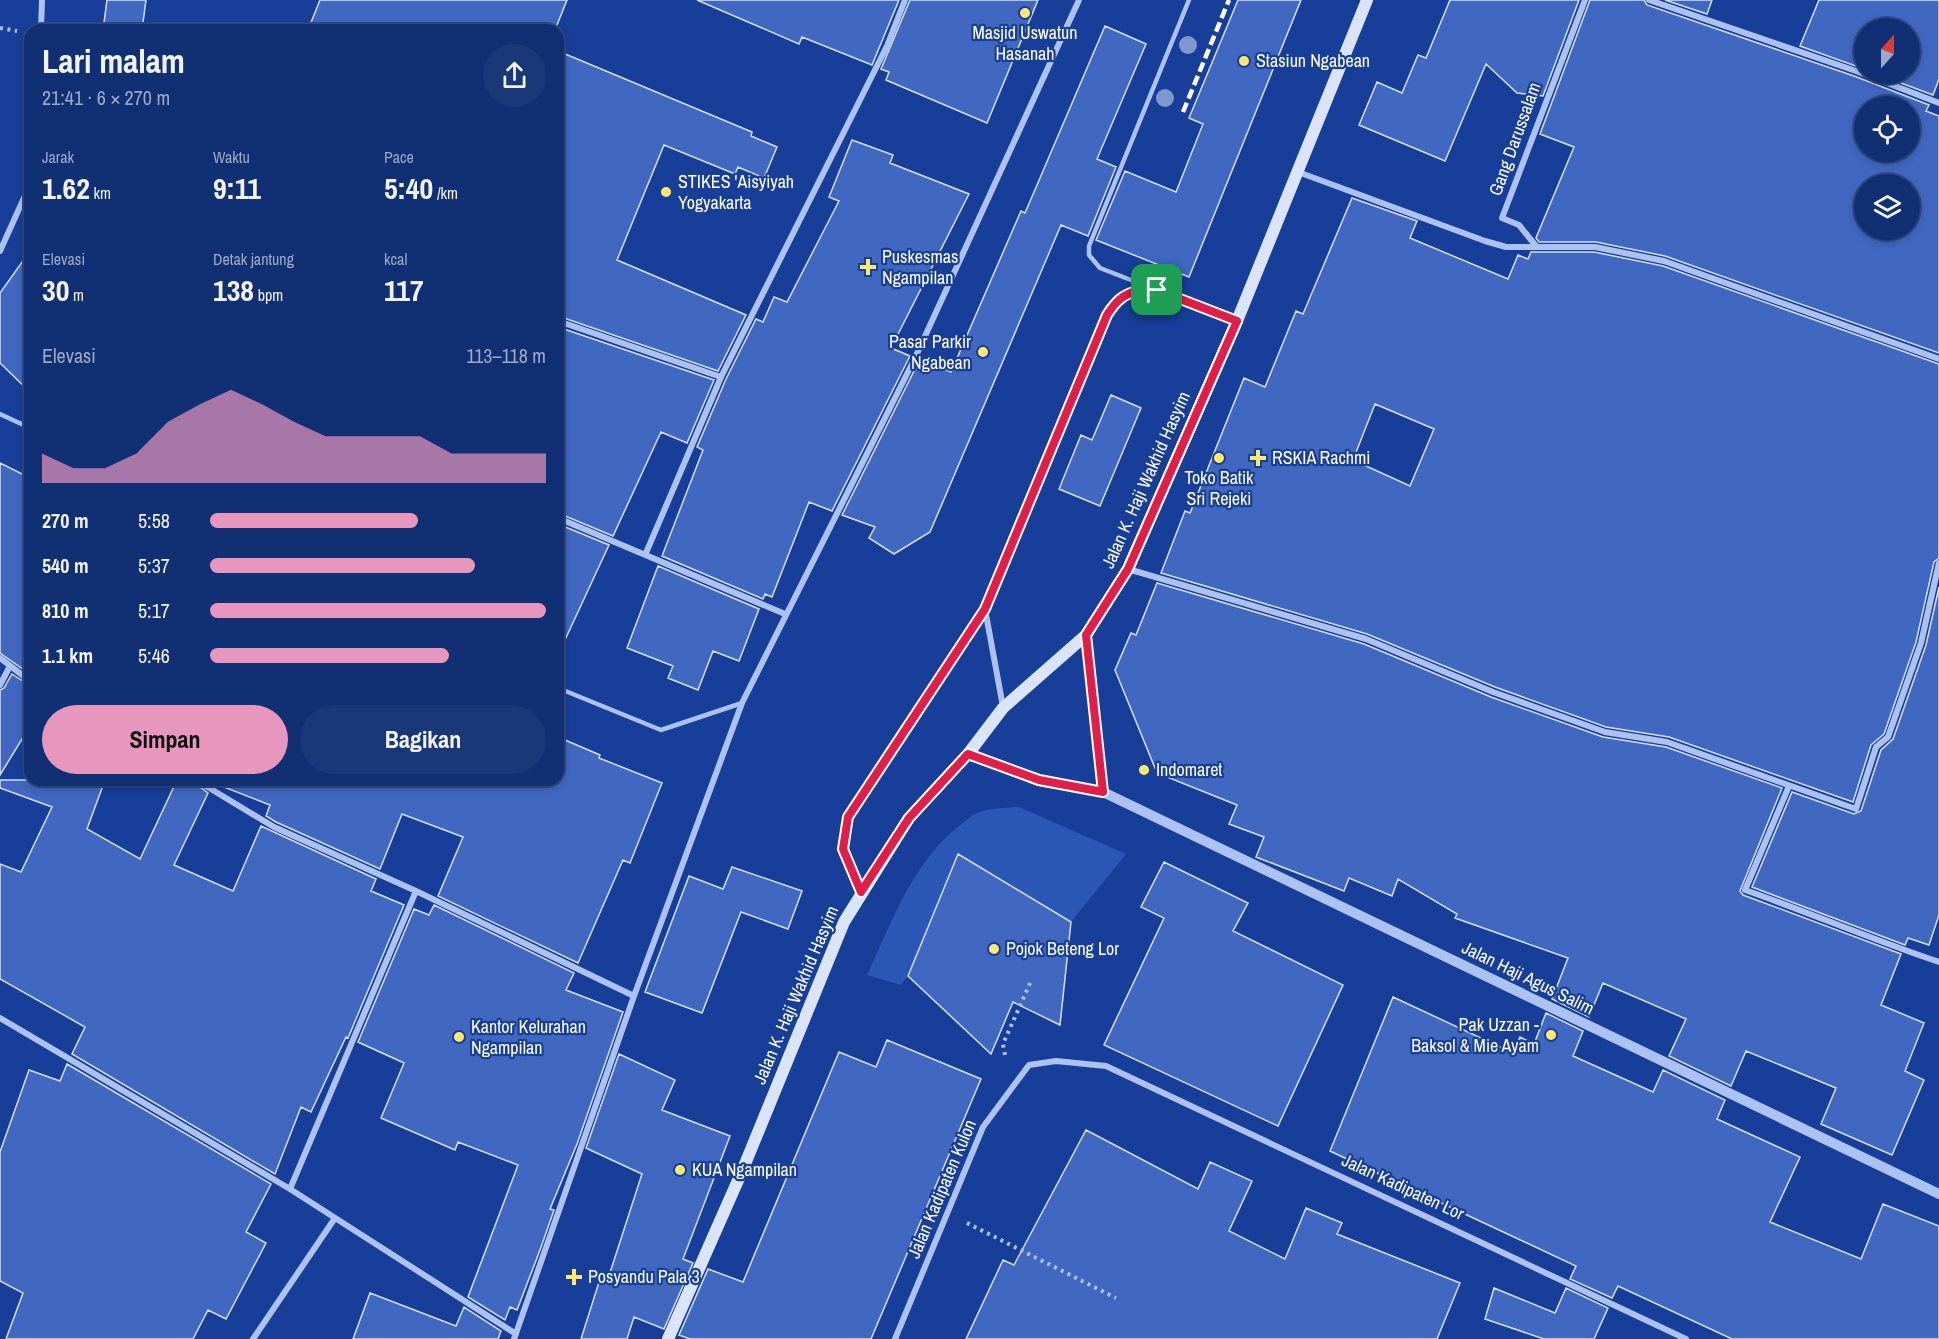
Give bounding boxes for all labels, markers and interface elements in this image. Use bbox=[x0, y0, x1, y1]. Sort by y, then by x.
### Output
marker: Masjid Uswatun Hasanah bbox=[1018, 6, 1032, 20]
north arrow bbox=[1854, 18, 1920, 84]
map controls bbox=[1854, 18, 1920, 240]
place label: Masjid Uswatun Hasanah bbox=[973, 20, 1078, 66]
text: Lari malam bbox=[42, 39, 185, 83]
button: share bbox=[483, 44, 546, 107]
place label: Stasiun Ngabean bbox=[1256, 48, 1370, 73]
marker: Stasiun Ngabean bbox=[1237, 54, 1251, 68]
street label: Gang Darussalam bbox=[1482, 79, 1547, 199]
text: 21:41 · 6 × 270 m bbox=[42, 84, 170, 111]
button: locate bbox=[1854, 96, 1920, 162]
text: Jarak bbox=[42, 146, 74, 168]
text: Waktu bbox=[213, 146, 250, 168]
text: Pace bbox=[384, 146, 414, 168]
text: 1.62 bbox=[42, 168, 90, 208]
text: 9:11 bbox=[213, 168, 261, 208]
text: 5:40 bbox=[384, 168, 433, 208]
place label: STIKES 'Aisyiyah Yogyakarta bbox=[678, 169, 794, 215]
button: layers bbox=[1854, 174, 1920, 240]
text: km bbox=[90, 182, 111, 204]
text: /km bbox=[433, 182, 458, 204]
marker: STIKES 'Aisyiyah Yogyakarta bbox=[659, 185, 673, 199]
place label: Puskesmas Ngampilan bbox=[882, 244, 958, 290]
text: Elevasi bbox=[42, 248, 85, 270]
text: Detak jantung bbox=[213, 248, 294, 270]
text: kcal bbox=[384, 248, 407, 270]
marker: Puskesmas Ngampilan bbox=[859, 258, 877, 276]
pin bbox=[1131, 264, 1182, 315]
text: 30 bbox=[42, 270, 69, 310]
text: 138 bbox=[213, 270, 254, 310]
text: 117 bbox=[384, 270, 424, 310]
icon: arrive bbox=[1140, 273, 1173, 306]
text: m bbox=[69, 284, 84, 306]
text: bpm bbox=[254, 284, 283, 306]
place label: Pasar Parkir Ngabean bbox=[889, 329, 971, 375]
text: Elevasi bbox=[42, 342, 96, 369]
text: 113–118 m bbox=[466, 342, 546, 369]
marker: Pasar Parkir Ngabean bbox=[976, 345, 990, 359]
street label: Jalan K. Haji Wakhid Hasyim bbox=[1095, 387, 1196, 572]
place label: RSKIA Rachmi bbox=[1272, 445, 1370, 470]
marker: RSKIA Rachmi bbox=[1249, 449, 1267, 467]
marker: Toko Batik Sri Rejeki bbox=[1212, 451, 1226, 465]
place label: Toko Batik Sri Rejeki bbox=[1185, 465, 1254, 511]
text: 270 m bbox=[42, 507, 89, 534]
text: 5:58 bbox=[138, 507, 170, 534]
text: 540 m bbox=[42, 552, 89, 579]
text: 5:37 bbox=[138, 552, 170, 579]
text: 810 m bbox=[42, 597, 89, 624]
text: 5:17 bbox=[138, 597, 170, 624]
text: 1.1 km bbox=[42, 642, 93, 669]
text: 5:46 bbox=[138, 642, 170, 669]
button: Simpan bbox=[42, 705, 288, 774]
button: Bagikan bbox=[300, 705, 546, 774]
place label: Indomaret bbox=[1156, 757, 1222, 782]
marker: Indomaret bbox=[1137, 763, 1151, 777]
street label: Jalan K. Haji Wakhid Hasyim bbox=[747, 902, 844, 1088]
street label: Jalan Haji Agus Salim bbox=[1458, 935, 1599, 1020]
place label: Pojok Beteng Lor bbox=[1006, 936, 1119, 961]
marker: Pojok Beteng Lor bbox=[987, 942, 1001, 956]
place label: Pak Uzzan - Baksol & Mie Ayam bbox=[1411, 1012, 1539, 1058]
place label: Kantor Kelurahan Ngampilan bbox=[471, 1014, 586, 1060]
marker: Pak Uzzan - Baksol & Mie Ayam bbox=[1544, 1028, 1558, 1042]
marker: Kantor Kelurahan Ngampilan bbox=[452, 1030, 466, 1044]
street label: Jalan Kadipaten Kulon bbox=[901, 1116, 982, 1262]
street label: Jalan Kadipaten Lor bbox=[1338, 1147, 1468, 1226]
place label: KUA Ngampilan bbox=[692, 1157, 797, 1182]
marker: KUA Ngampilan bbox=[673, 1163, 687, 1177]
place label: Posyandu Pala 3 bbox=[588, 1264, 700, 1289]
marker: Posyandu Pala 3 bbox=[565, 1268, 583, 1286]

